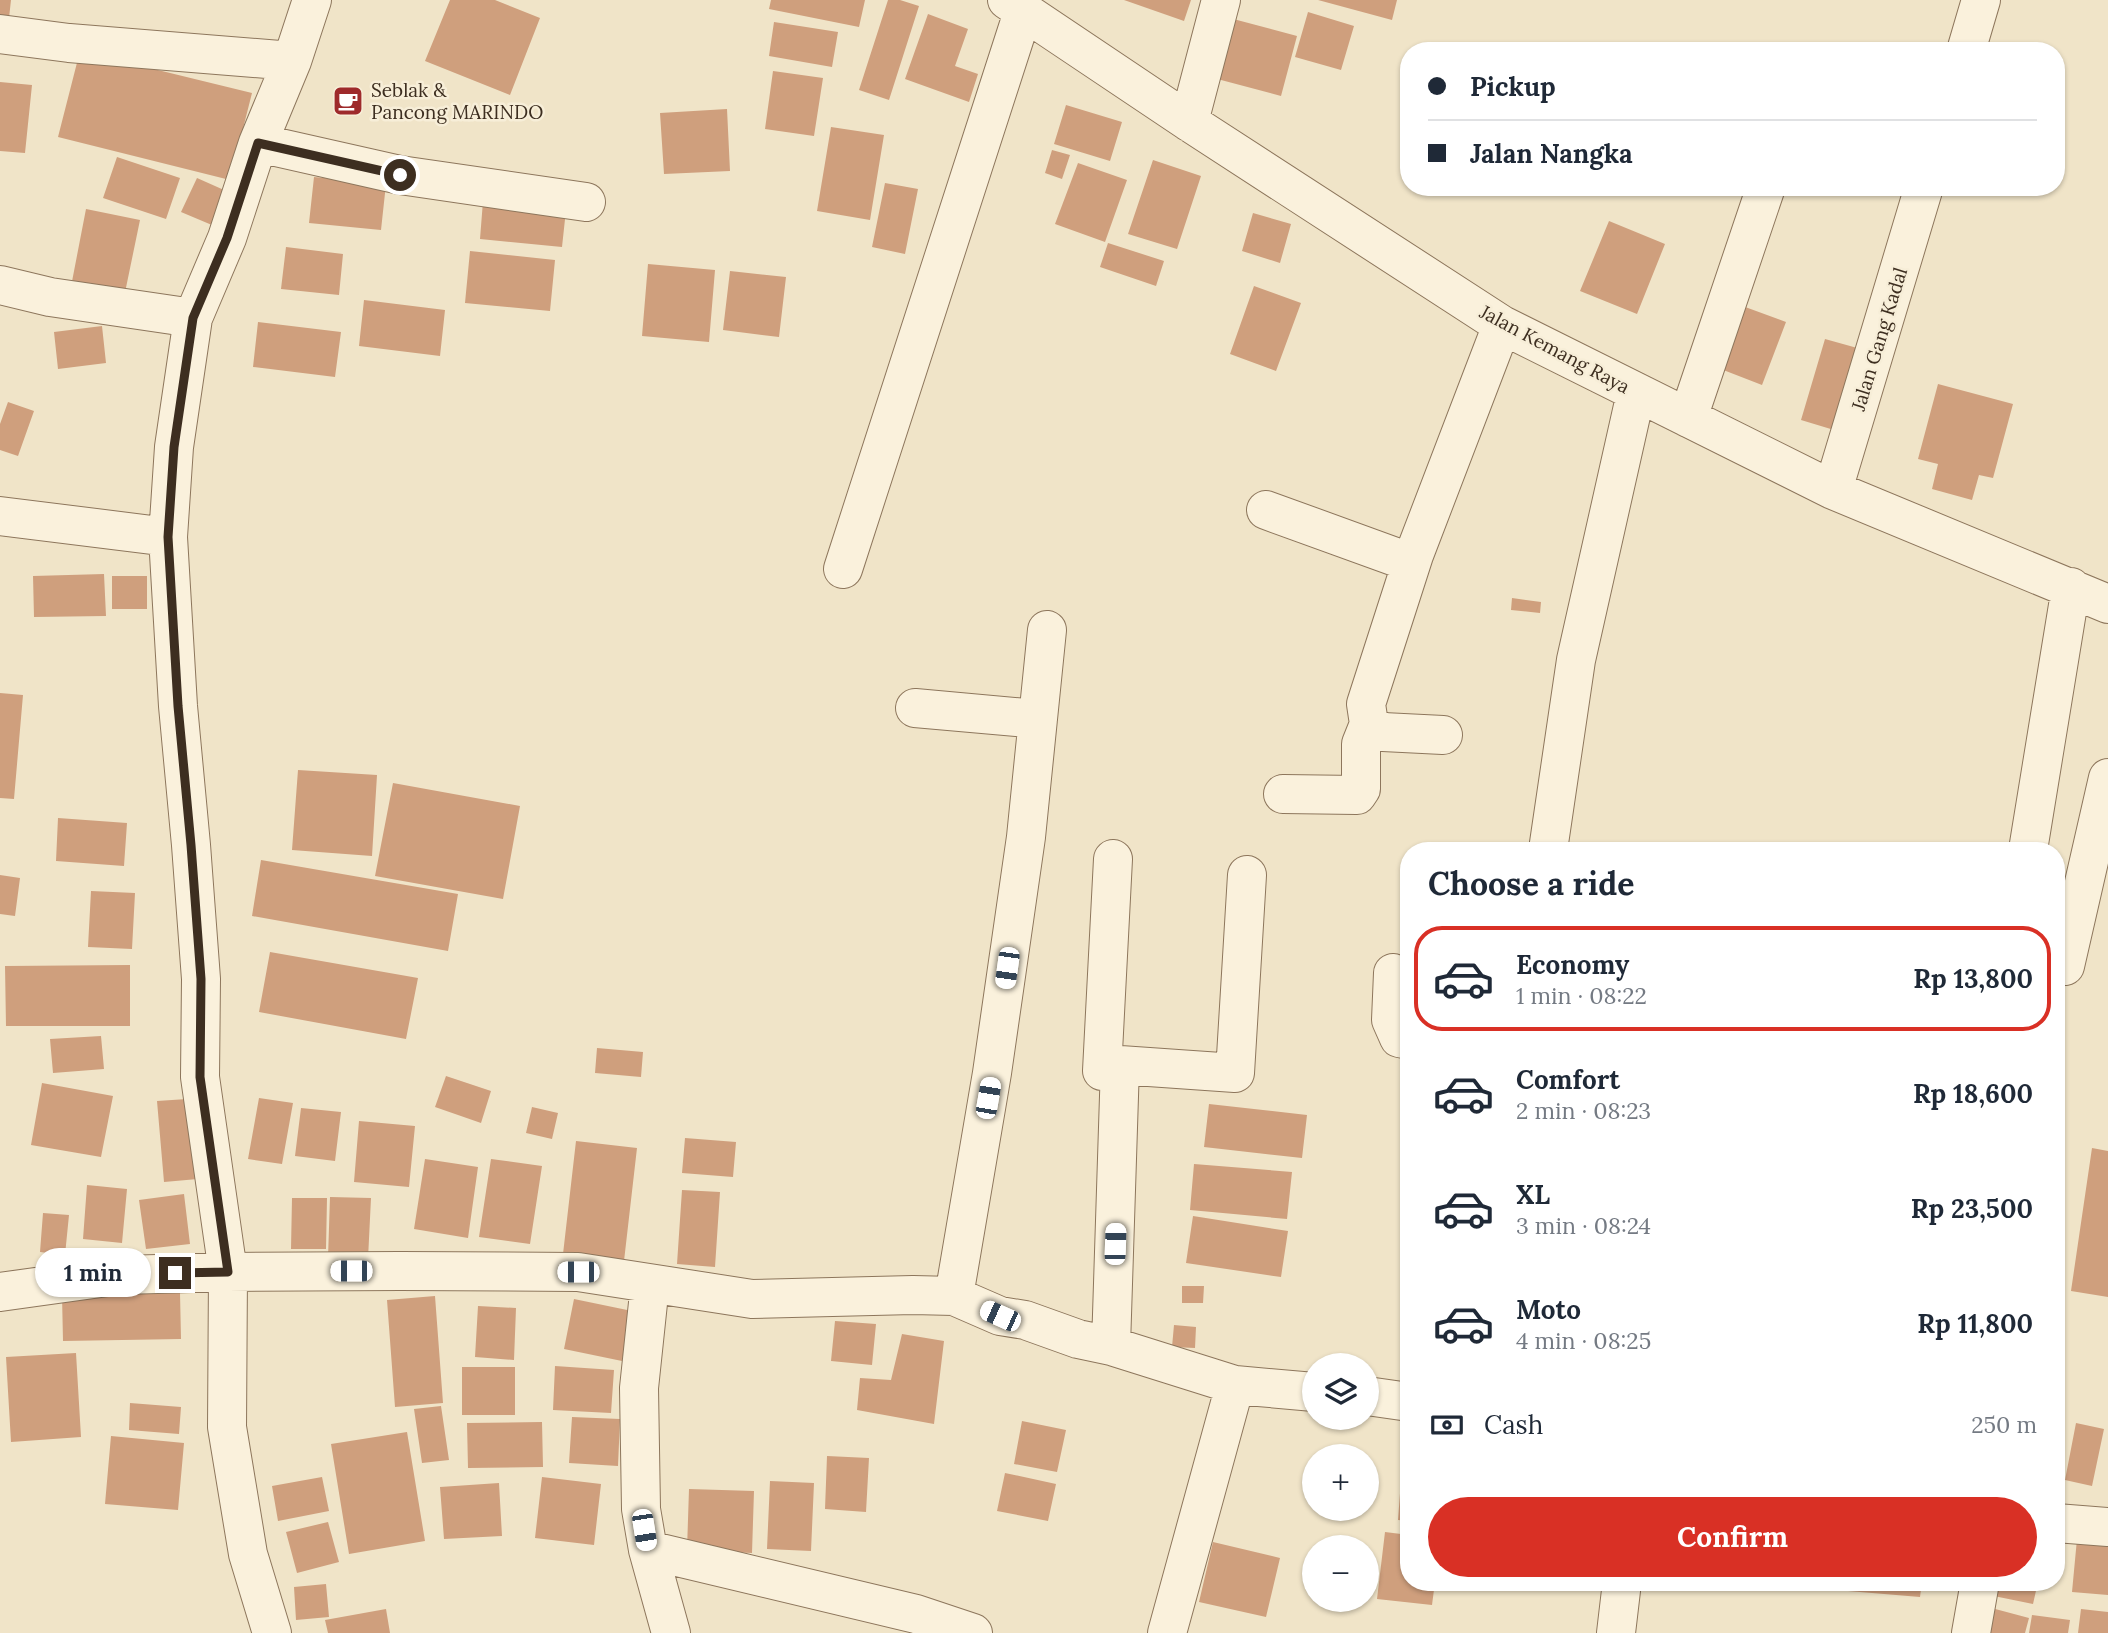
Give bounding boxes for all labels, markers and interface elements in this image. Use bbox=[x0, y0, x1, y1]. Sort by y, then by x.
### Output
text: Pickup bbox=[1470, 70, 1556, 103]
place label: Seblak & Pancong MARINDO bbox=[371, 78, 543, 124]
cafe icon: Seblak & Pancong MARINDO bbox=[331, 84, 365, 118]
text: Jalan Nangka bbox=[1470, 137, 1633, 170]
route start bbox=[384, 159, 416, 191]
street label: Jalan Gang Kadal bbox=[1846, 264, 1912, 414]
street label: Jalan Kemang Raya bbox=[1475, 299, 1634, 399]
text: Choose a ride bbox=[1428, 863, 1635, 904]
car bbox=[994, 946, 1021, 990]
icon: car bbox=[1432, 947, 1495, 1010]
text: Economy bbox=[1516, 948, 1629, 981]
text: Rp 13,800 bbox=[1913, 962, 2033, 995]
text: 1 min · 08:22 bbox=[1516, 981, 1647, 1010]
icon: car bbox=[1432, 1062, 1495, 1125]
text: Comfort bbox=[1516, 1063, 1620, 1096]
car bbox=[975, 1075, 1002, 1121]
text: Rp 18,600 bbox=[1913, 1077, 2033, 1110]
text: 2 min · 08:23 bbox=[1516, 1096, 1651, 1125]
icon: car bbox=[1432, 1177, 1495, 1240]
text: XL bbox=[1516, 1178, 1550, 1211]
text: Rp 23,500 bbox=[1911, 1192, 2033, 1225]
text: 3 min · 08:24 bbox=[1516, 1211, 1651, 1240]
car bbox=[1104, 1223, 1127, 1265]
callout: 1 min bbox=[35, 1248, 150, 1298]
route end bbox=[159, 1257, 191, 1289]
text: 1 min bbox=[64, 1258, 122, 1287]
car bbox=[331, 1261, 373, 1282]
car bbox=[558, 1262, 600, 1283]
icon: car bbox=[1432, 1292, 1495, 1355]
text: Moto bbox=[1516, 1293, 1581, 1326]
car bbox=[977, 1298, 1024, 1334]
text: Rp 11,800 bbox=[1917, 1307, 2033, 1340]
text: 4 min · 08:25 bbox=[1516, 1326, 1651, 1355]
map controls bbox=[1302, 1353, 1379, 1612]
button: layers bbox=[1302, 1353, 1379, 1430]
icon: cash bbox=[1428, 1406, 1466, 1444]
text: Cash bbox=[1484, 1408, 1543, 1441]
text: 250 m bbox=[1971, 1410, 2037, 1439]
button: + bbox=[1302, 1444, 1379, 1521]
button: Confirm bbox=[1428, 1497, 2037, 1577]
car bbox=[631, 1508, 658, 1552]
button: − bbox=[1302, 1535, 1379, 1612]

